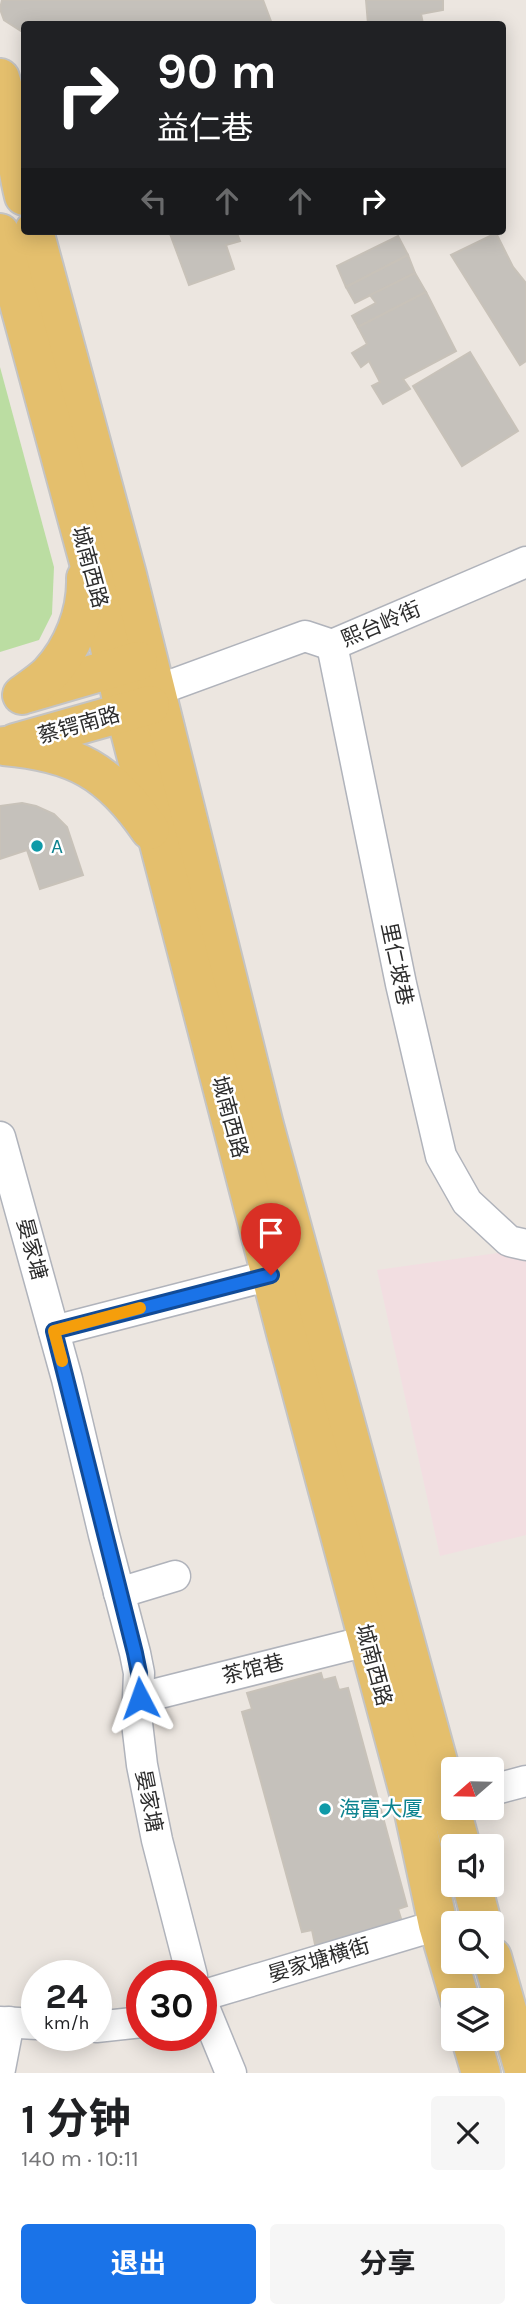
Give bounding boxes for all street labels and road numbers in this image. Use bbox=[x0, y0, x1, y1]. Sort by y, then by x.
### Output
street label: 城南西路 bbox=[68, 523, 112, 611]
street label: 熙台岭街 bbox=[338, 597, 424, 651]
street label: 蔡锷南路 bbox=[35, 702, 123, 748]
street label: 里仁坡巷 bbox=[377, 920, 417, 1008]
street label: 城南西路 bbox=[208, 1073, 252, 1161]
street label: 晏家塘 bbox=[12, 1215, 52, 1283]
street label: 城南西路 bbox=[352, 1621, 396, 1709]
street label: 茶馆巷 bbox=[220, 1650, 286, 1688]
street label: 晏家塘 bbox=[131, 1768, 167, 1834]
street label: 晏家塘横街 bbox=[265, 1933, 373, 1987]

